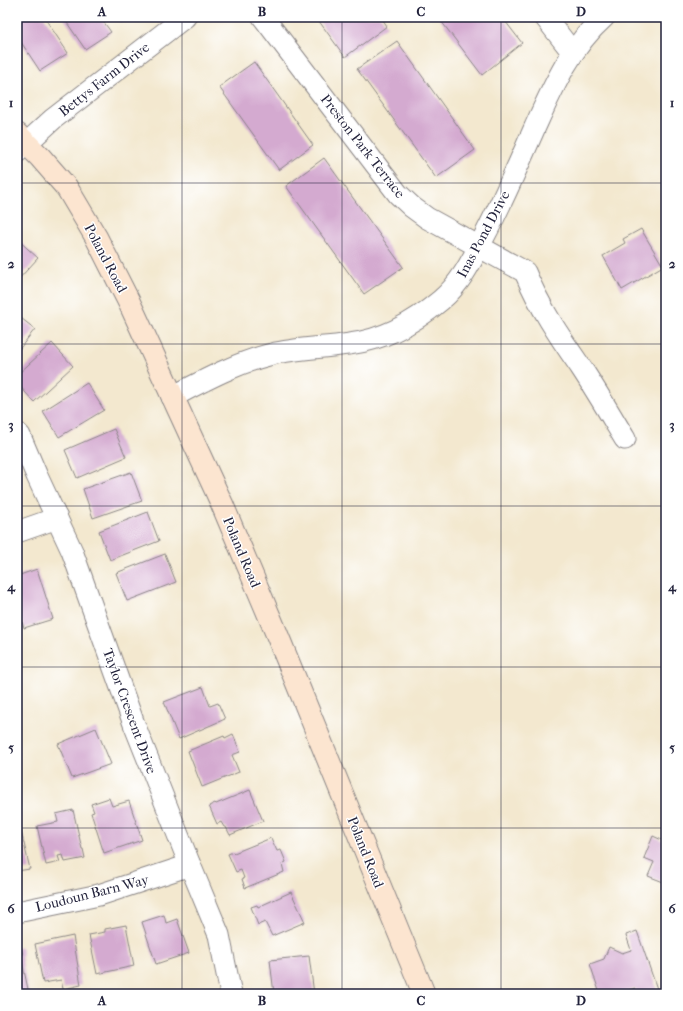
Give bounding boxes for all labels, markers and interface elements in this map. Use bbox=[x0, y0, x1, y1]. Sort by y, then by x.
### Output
text: A bbox=[97, 4, 107, 19]
text: B bbox=[258, 4, 267, 19]
text: C bbox=[417, 4, 426, 19]
text: D bbox=[576, 4, 586, 19]
street label: Bettys Farm Drive bbox=[56, 39, 153, 120]
street label: Preston Park Terrace bbox=[317, 91, 408, 202]
text: 1 bbox=[9, 95, 14, 110]
text: 1 bbox=[670, 95, 675, 110]
street label: Inas Pond Drive bbox=[453, 188, 514, 281]
street label: Poland Road bbox=[80, 221, 131, 296]
text: 2 bbox=[8, 256, 15, 271]
text: 2 bbox=[669, 256, 676, 271]
text: 3 bbox=[8, 417, 14, 433]
text: 3 bbox=[669, 417, 675, 433]
street label: Poland Road bbox=[219, 514, 264, 591]
text: 4 bbox=[6, 579, 16, 595]
text: 4 bbox=[667, 579, 677, 595]
street label: Taylor Crescent Drive bbox=[99, 646, 160, 776]
text: 5 bbox=[8, 740, 14, 755]
text: 5 bbox=[669, 740, 675, 755]
street label: Poland Road bbox=[344, 814, 388, 891]
street label: Loudoun Barn Way bbox=[34, 871, 151, 916]
text: 6 bbox=[7, 901, 15, 916]
text: 6 bbox=[668, 901, 676, 916]
text: A bbox=[97, 993, 107, 1008]
text: B bbox=[258, 993, 267, 1008]
text: C bbox=[417, 993, 426, 1008]
text: D bbox=[576, 993, 586, 1008]

